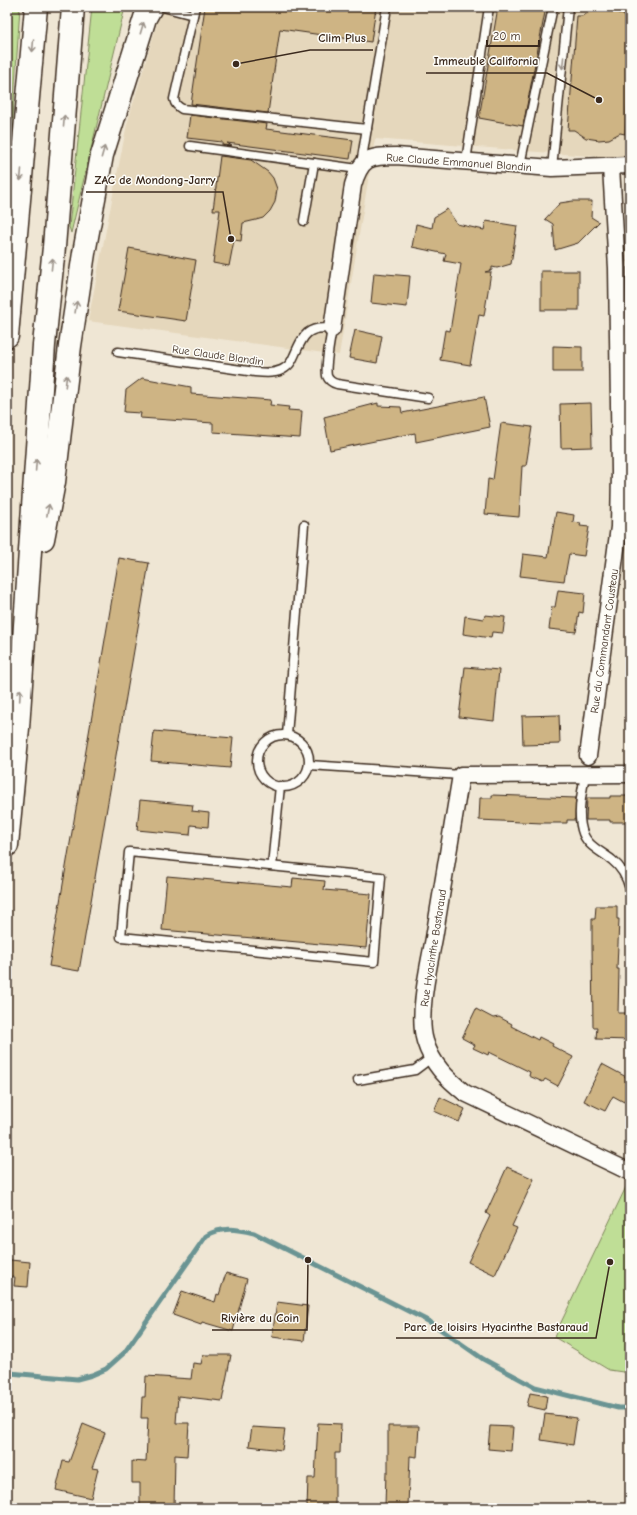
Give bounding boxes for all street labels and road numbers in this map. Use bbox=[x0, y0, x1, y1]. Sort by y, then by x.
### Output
street label: Rue Claude Emmanuel Blandin bbox=[386, 151, 532, 174]
street label: Rue Claude Blandin bbox=[171, 343, 265, 368]
street label: Rue du Commandant Cousteau bbox=[588, 568, 621, 714]
street label: Rue Hyacinthe Bastaraud bbox=[418, 888, 449, 1008]

